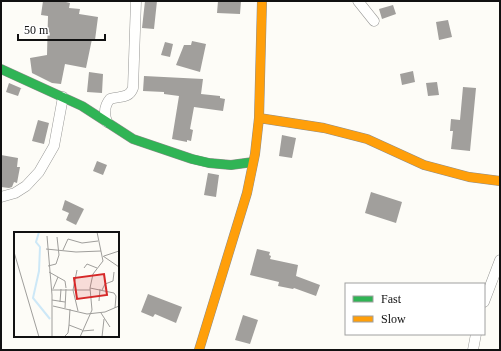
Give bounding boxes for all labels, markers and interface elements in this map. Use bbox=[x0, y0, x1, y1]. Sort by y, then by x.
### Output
scale bar bbox=[18, 16, 105, 42]
text: 50 m bbox=[24, 23, 49, 37]
inset map bbox=[14, 232, 119, 337]
legend bbox=[345, 283, 485, 335]
text: Fast bbox=[381, 292, 402, 306]
text: Slow bbox=[381, 312, 406, 326]

